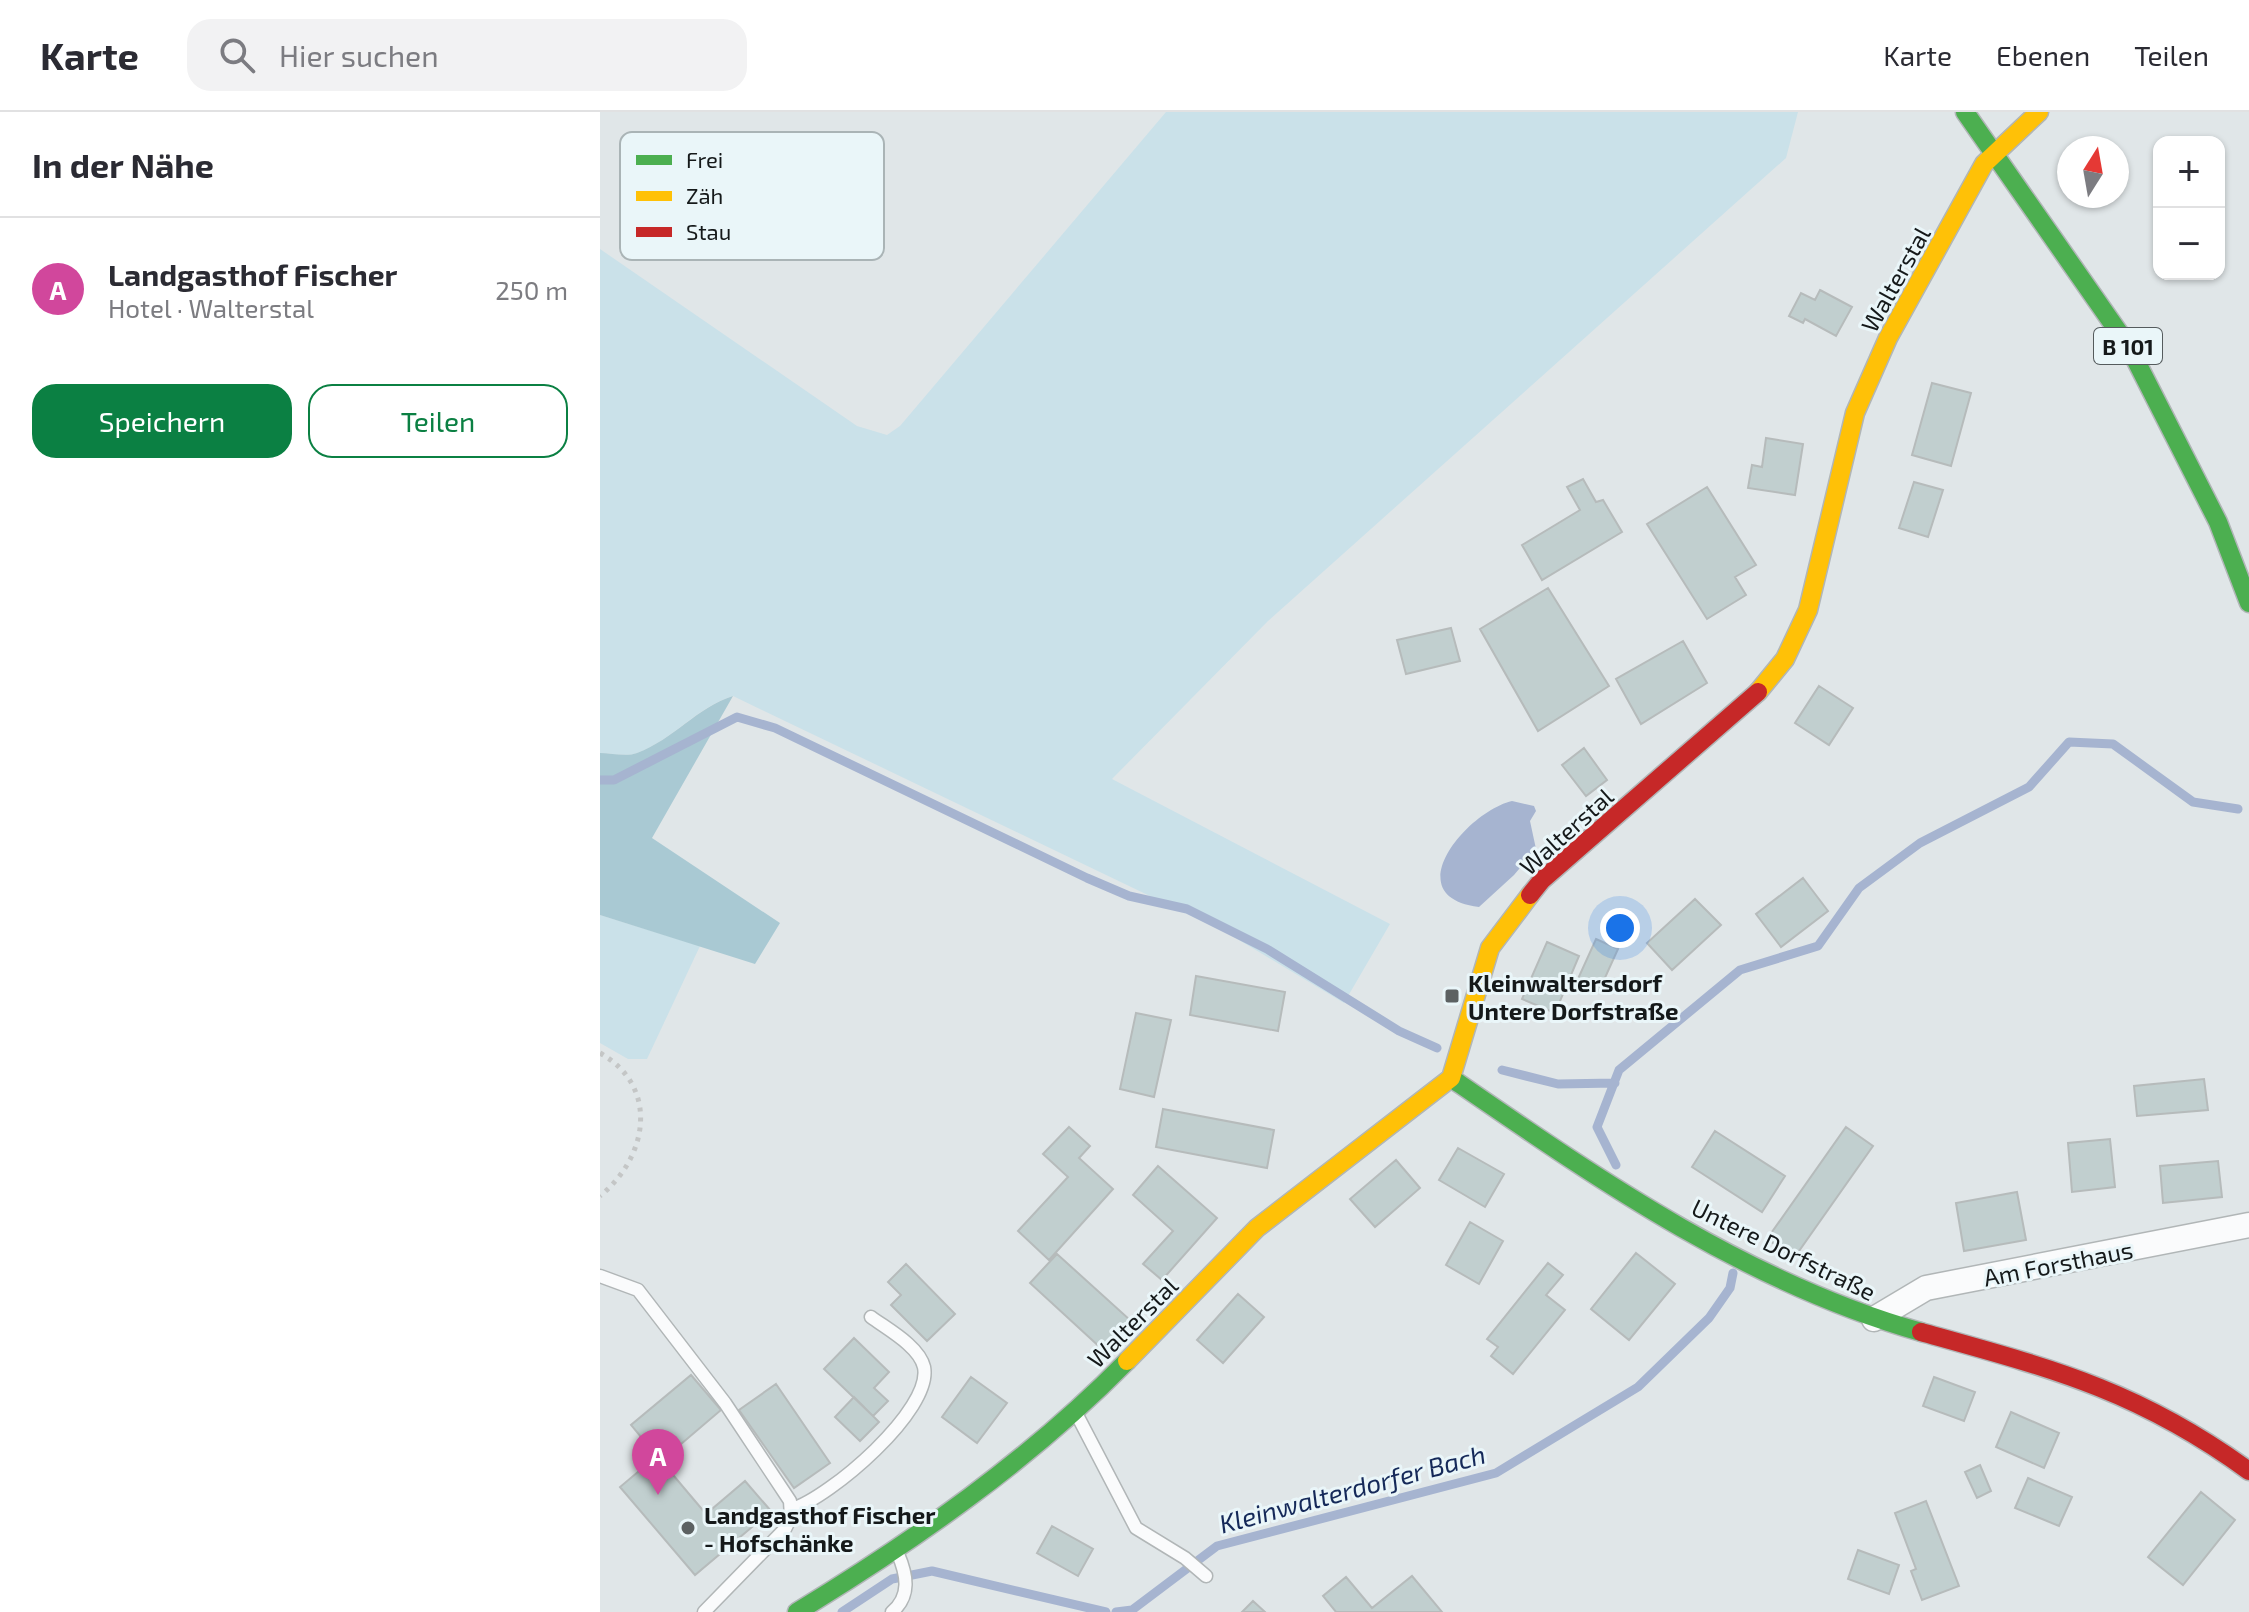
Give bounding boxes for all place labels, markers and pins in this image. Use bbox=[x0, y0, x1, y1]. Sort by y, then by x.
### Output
place label: Kleinwaltersdorf Untere Dorfstraße bbox=[1468, 968, 1678, 1025]
marker: Kleinwaltersdorf Untere Dorfstraße bbox=[1443, 987, 1461, 1005]
pin: A bbox=[632, 1429, 684, 1495]
place label: Landgasthof Fischer - Hofschänke bbox=[704, 1500, 936, 1557]
marker: Landgasthof Fischer - Hofschänke bbox=[679, 1519, 697, 1537]

